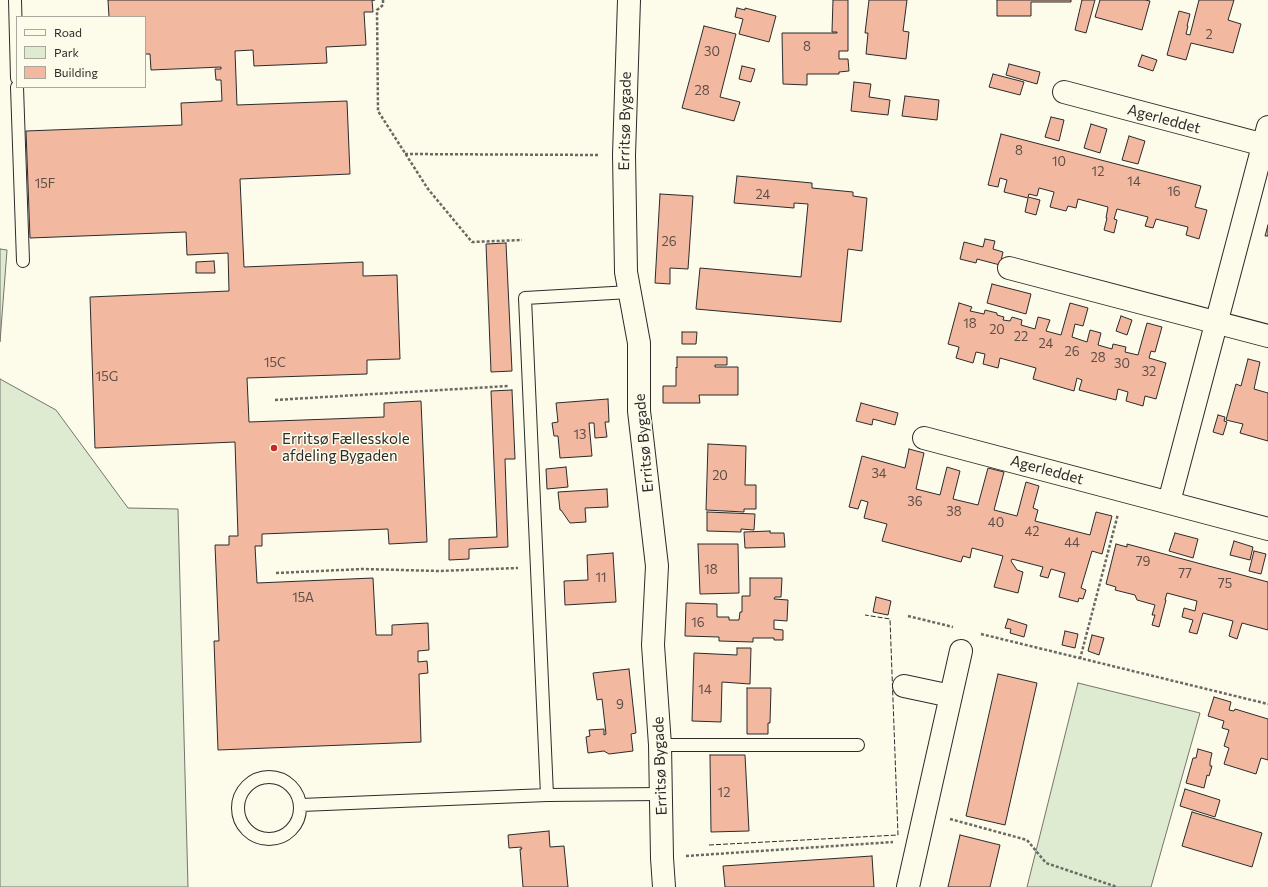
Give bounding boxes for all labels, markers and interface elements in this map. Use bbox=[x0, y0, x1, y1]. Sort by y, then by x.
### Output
legend bbox=[16, 16, 146, 88]
text: Road bbox=[54, 25, 82, 39]
house number: 2 bbox=[1205, 27, 1213, 43]
house number: 8 bbox=[803, 39, 811, 55]
house number: 30 bbox=[704, 44, 720, 60]
text: Park bbox=[54, 45, 79, 59]
text: Building bbox=[54, 65, 98, 79]
street label: Erritsø Bygade bbox=[615, 71, 635, 171]
house number: 28 bbox=[694, 83, 710, 99]
street label: Agerleddet bbox=[1125, 101, 1203, 137]
house number: 8 bbox=[1015, 143, 1023, 159]
house number: 10 bbox=[1052, 154, 1066, 170]
house number: 12 bbox=[1092, 164, 1104, 180]
house number: 14 bbox=[1127, 174, 1141, 190]
house number: 15F bbox=[35, 176, 55, 192]
house number: 16 bbox=[1167, 184, 1181, 200]
house number: 24 bbox=[756, 187, 770, 203]
house number: 26 bbox=[661, 234, 677, 250]
house number: 18 bbox=[963, 316, 977, 332]
house number: 20 bbox=[989, 322, 1005, 338]
house number: 22 bbox=[1014, 329, 1028, 345]
house number: 24 bbox=[1039, 336, 1053, 352]
house number: 26 bbox=[1064, 344, 1080, 360]
house number: 28 bbox=[1090, 350, 1106, 366]
house number: 15C bbox=[264, 355, 286, 371]
house number: 30 bbox=[1114, 356, 1130, 372]
house number: 32 bbox=[1142, 364, 1156, 380]
house number: 15G bbox=[96, 369, 118, 385]
street label: Erritsø Bygade bbox=[631, 393, 657, 493]
house number: 13 bbox=[574, 427, 586, 443]
place label: Erritsø Fællesskole afdeling Bygaden bbox=[282, 430, 410, 465]
marker: Erritsø Fællesskole afdeling Bygaden bbox=[269, 443, 279, 453]
street label: Agerleddet bbox=[1008, 452, 1086, 488]
house number: 34 bbox=[871, 466, 887, 482]
house number: 20 bbox=[712, 468, 728, 484]
house number: 36 bbox=[907, 494, 923, 510]
house number: 38 bbox=[946, 504, 962, 520]
house number: 40 bbox=[988, 515, 1004, 531]
house number: 42 bbox=[1025, 524, 1039, 540]
house number: 44 bbox=[1064, 535, 1080, 551]
house number: 79 bbox=[1136, 554, 1150, 570]
house number: 18 bbox=[704, 562, 718, 578]
house number: 77 bbox=[1178, 566, 1192, 582]
house number: 11 bbox=[595, 570, 607, 586]
house number: 75 bbox=[1218, 576, 1232, 592]
house number: 15A bbox=[292, 590, 314, 606]
house number: 16 bbox=[691, 615, 705, 631]
house number: 14 bbox=[698, 682, 712, 698]
house number: 9 bbox=[616, 697, 624, 713]
street label: Erritsø Bygade bbox=[649, 716, 671, 816]
house number: 12 bbox=[718, 785, 730, 801]

